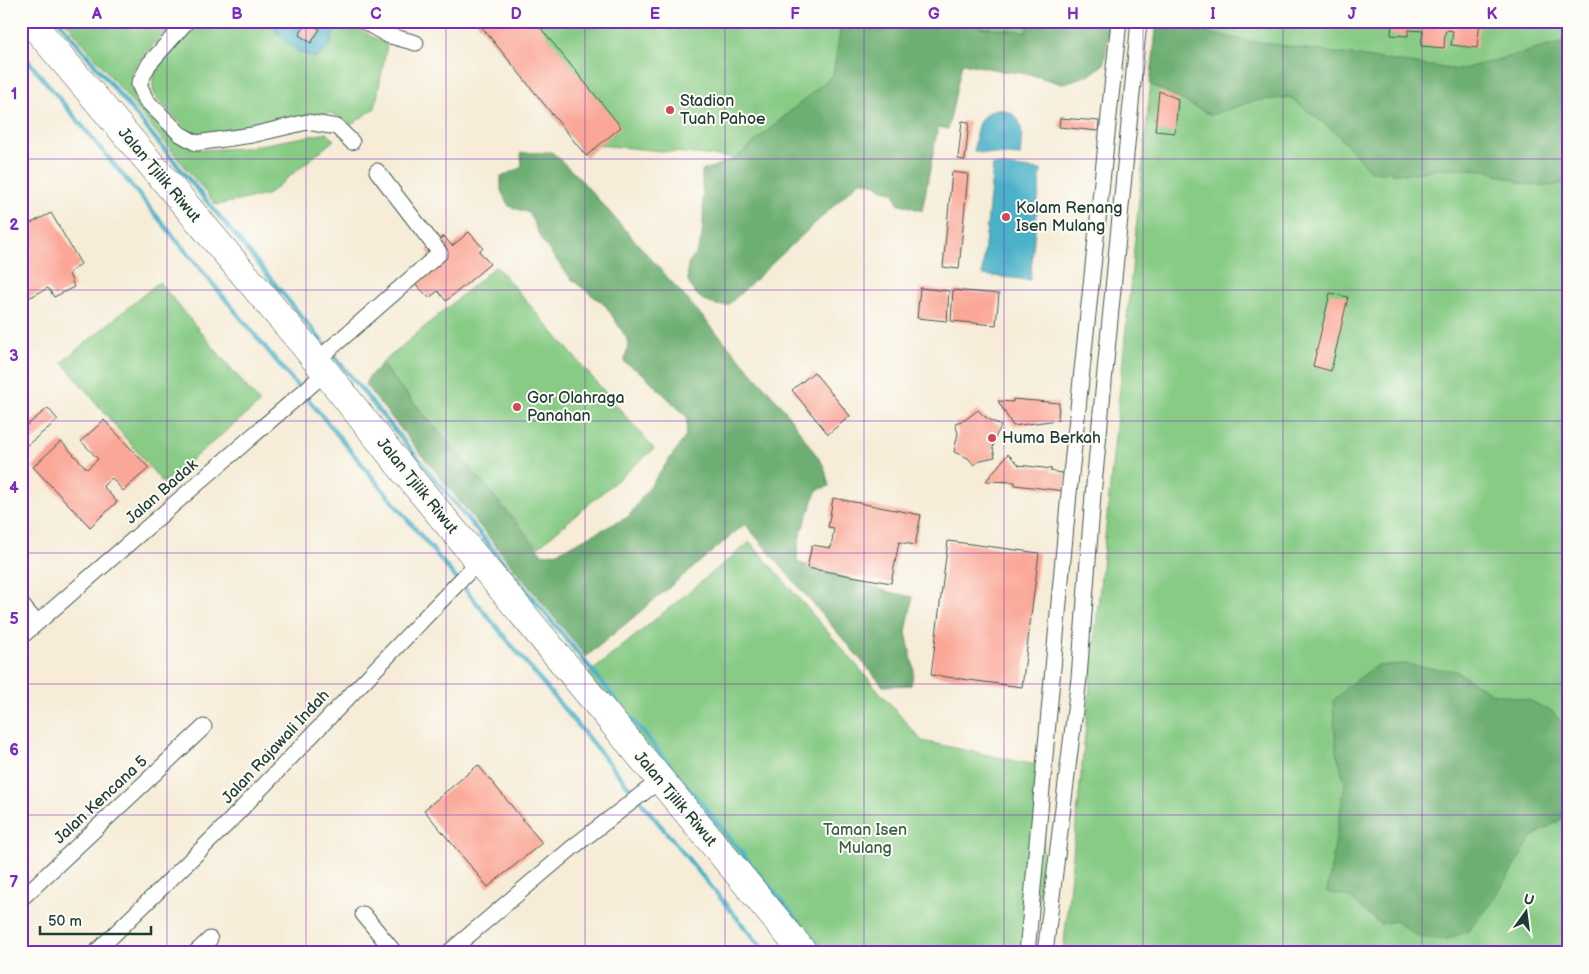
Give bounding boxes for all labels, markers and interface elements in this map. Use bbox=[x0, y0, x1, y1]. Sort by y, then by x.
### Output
text: A bbox=[91, 5, 102, 24]
text: B bbox=[231, 5, 243, 24]
text: C bbox=[370, 5, 382, 24]
text: D bbox=[510, 5, 522, 24]
text: E bbox=[650, 5, 660, 24]
text: F bbox=[790, 5, 800, 24]
text: G bbox=[928, 5, 940, 24]
text: H bbox=[1067, 5, 1079, 24]
text: I bbox=[1210, 5, 1216, 24]
text: J bbox=[1348, 5, 1357, 24]
text: K bbox=[1487, 5, 1498, 24]
text: 1 bbox=[11, 85, 17, 104]
place label: Stadion Tuah Pahoe bbox=[680, 92, 766, 129]
marker: Stadion Tuah Pahoe bbox=[664, 104, 676, 116]
street label: Jalan Tjilik Riwut bbox=[114, 124, 204, 226]
place label: Kolam Renang Isen Mulang bbox=[1016, 199, 1123, 236]
marker: Kolam Renang Isen Mulang bbox=[1000, 211, 1012, 223]
text: 2 bbox=[9, 216, 19, 235]
text: 3 bbox=[9, 347, 19, 366]
place label: Gor Olahraga Panahan bbox=[527, 389, 625, 426]
marker: Gor Olahraga Panahan bbox=[511, 401, 523, 413]
place label: Huma Berkah bbox=[1002, 429, 1101, 448]
marker: Huma Berkah bbox=[986, 432, 998, 444]
street label: Jalan Tjilik Riwut bbox=[372, 434, 462, 538]
street label: Jalan Badak bbox=[122, 456, 202, 528]
text: 4 bbox=[9, 479, 19, 498]
text: 5 bbox=[9, 610, 19, 629]
street label: Jalan Rajawali Indah bbox=[218, 686, 334, 808]
text: 6 bbox=[9, 741, 19, 760]
street label: Jalan Tjilik Riwut bbox=[630, 748, 720, 850]
street label: Jalan Kencana 5 bbox=[50, 752, 152, 848]
park label: Taman Isen Mulang bbox=[823, 821, 907, 858]
text: 7 bbox=[10, 873, 19, 892]
north arrow bbox=[1502, 886, 1552, 936]
text: U bbox=[1522, 890, 1536, 909]
scale bar bbox=[40, 904, 151, 936]
text: 50 m bbox=[48, 912, 82, 931]

